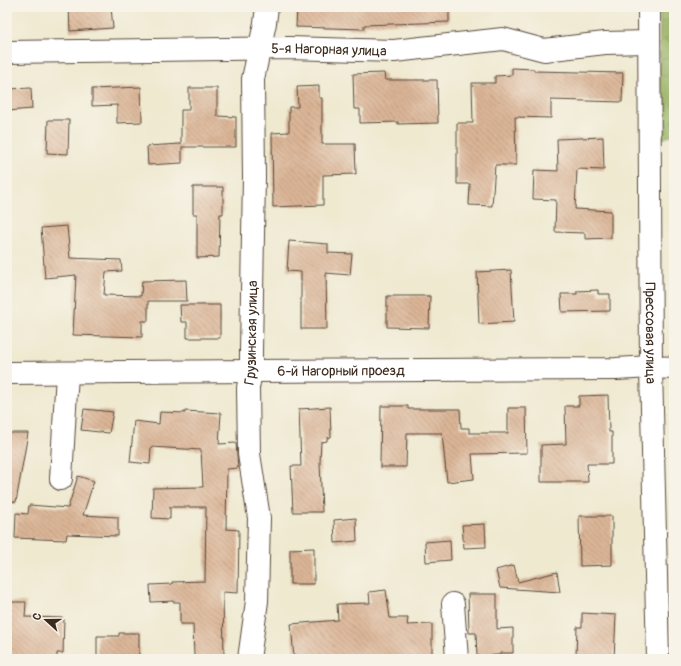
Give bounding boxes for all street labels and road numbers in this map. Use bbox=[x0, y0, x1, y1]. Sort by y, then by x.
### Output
street label: 5-я Нагорная улица bbox=[271, 39, 387, 59]
street label: Грузинская улица bbox=[240, 280, 261, 386]
street label: Прессовая улица bbox=[642, 282, 660, 384]
street label: 6-й Нагорный проезд bbox=[277, 362, 405, 379]

